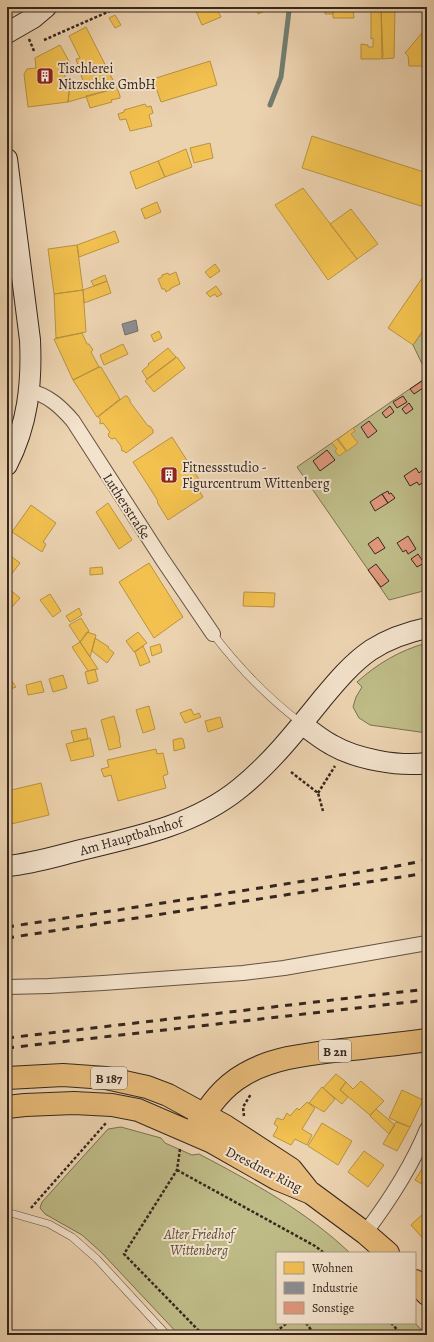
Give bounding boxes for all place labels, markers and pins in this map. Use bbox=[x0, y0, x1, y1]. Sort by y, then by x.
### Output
place label: Tischlerei Nitzschke GmbH bbox=[58, 59, 156, 94]
building icon: Tischlerei Nitzschke GmbH bbox=[35, 66, 55, 86]
place label: Fitnessstudio - Figurcentrum Wittenberg bbox=[182, 458, 330, 493]
building icon: Fitnessstudio - Figurcentrum Wittenberg bbox=[159, 465, 179, 485]

